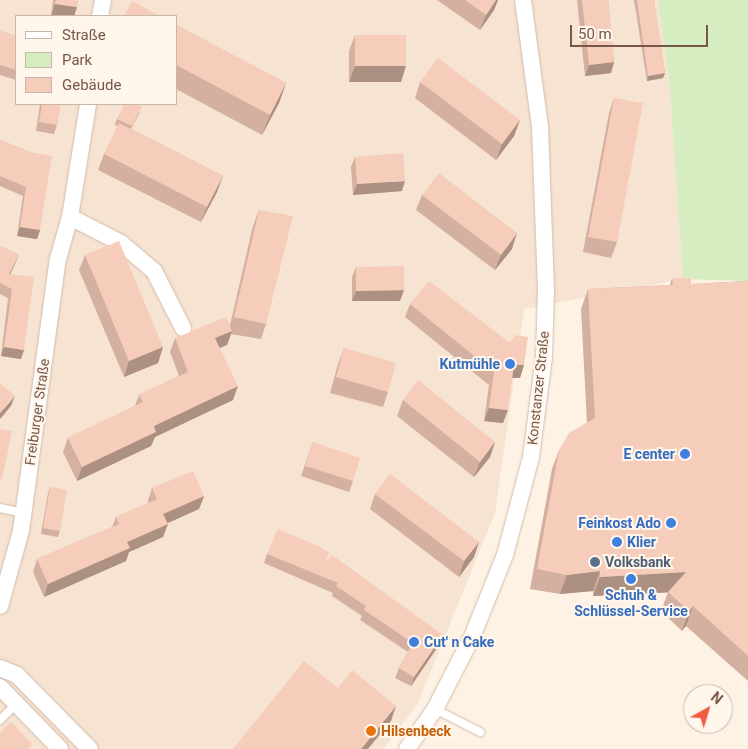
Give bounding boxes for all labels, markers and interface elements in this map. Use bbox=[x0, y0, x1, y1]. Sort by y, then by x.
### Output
legend bbox=[15, 15, 178, 105]
scale bar bbox=[573, 15, 710, 47]
text: 50 m bbox=[578, 25, 612, 43]
text: Straße bbox=[62, 26, 106, 44]
text: Park bbox=[62, 51, 92, 69]
text: Gebäude bbox=[62, 76, 121, 94]
street label: Konstanzer Straße bbox=[524, 330, 552, 446]
place label: Kutmühle bbox=[440, 356, 500, 372]
street label: Freiburger Straße bbox=[21, 358, 53, 466]
marker: Kutmühle bbox=[504, 358, 516, 370]
place label: E center bbox=[624, 446, 675, 462]
marker: E center bbox=[679, 448, 691, 460]
place label: Feinkost Ado bbox=[578, 515, 661, 531]
marker: Feinkost Ado bbox=[665, 517, 677, 529]
place label: Klier bbox=[627, 534, 656, 550]
marker: Klier bbox=[611, 536, 623, 548]
place label: Volksbank bbox=[605, 554, 671, 570]
marker: Volksbank bbox=[589, 556, 601, 568]
marker: Schuh & Schlüssel-Service bbox=[625, 573, 637, 585]
place label: Schuh & Schlüssel-Service bbox=[574, 587, 688, 620]
place label: Cut' n Cake bbox=[424, 634, 494, 650]
marker: Cut' n Cake bbox=[408, 636, 420, 648]
north arrow bbox=[683, 684, 733, 734]
text: N bbox=[708, 689, 726, 707]
place label: Hilsenbeck bbox=[381, 723, 451, 739]
marker: Hilsenbeck bbox=[365, 725, 377, 737]

